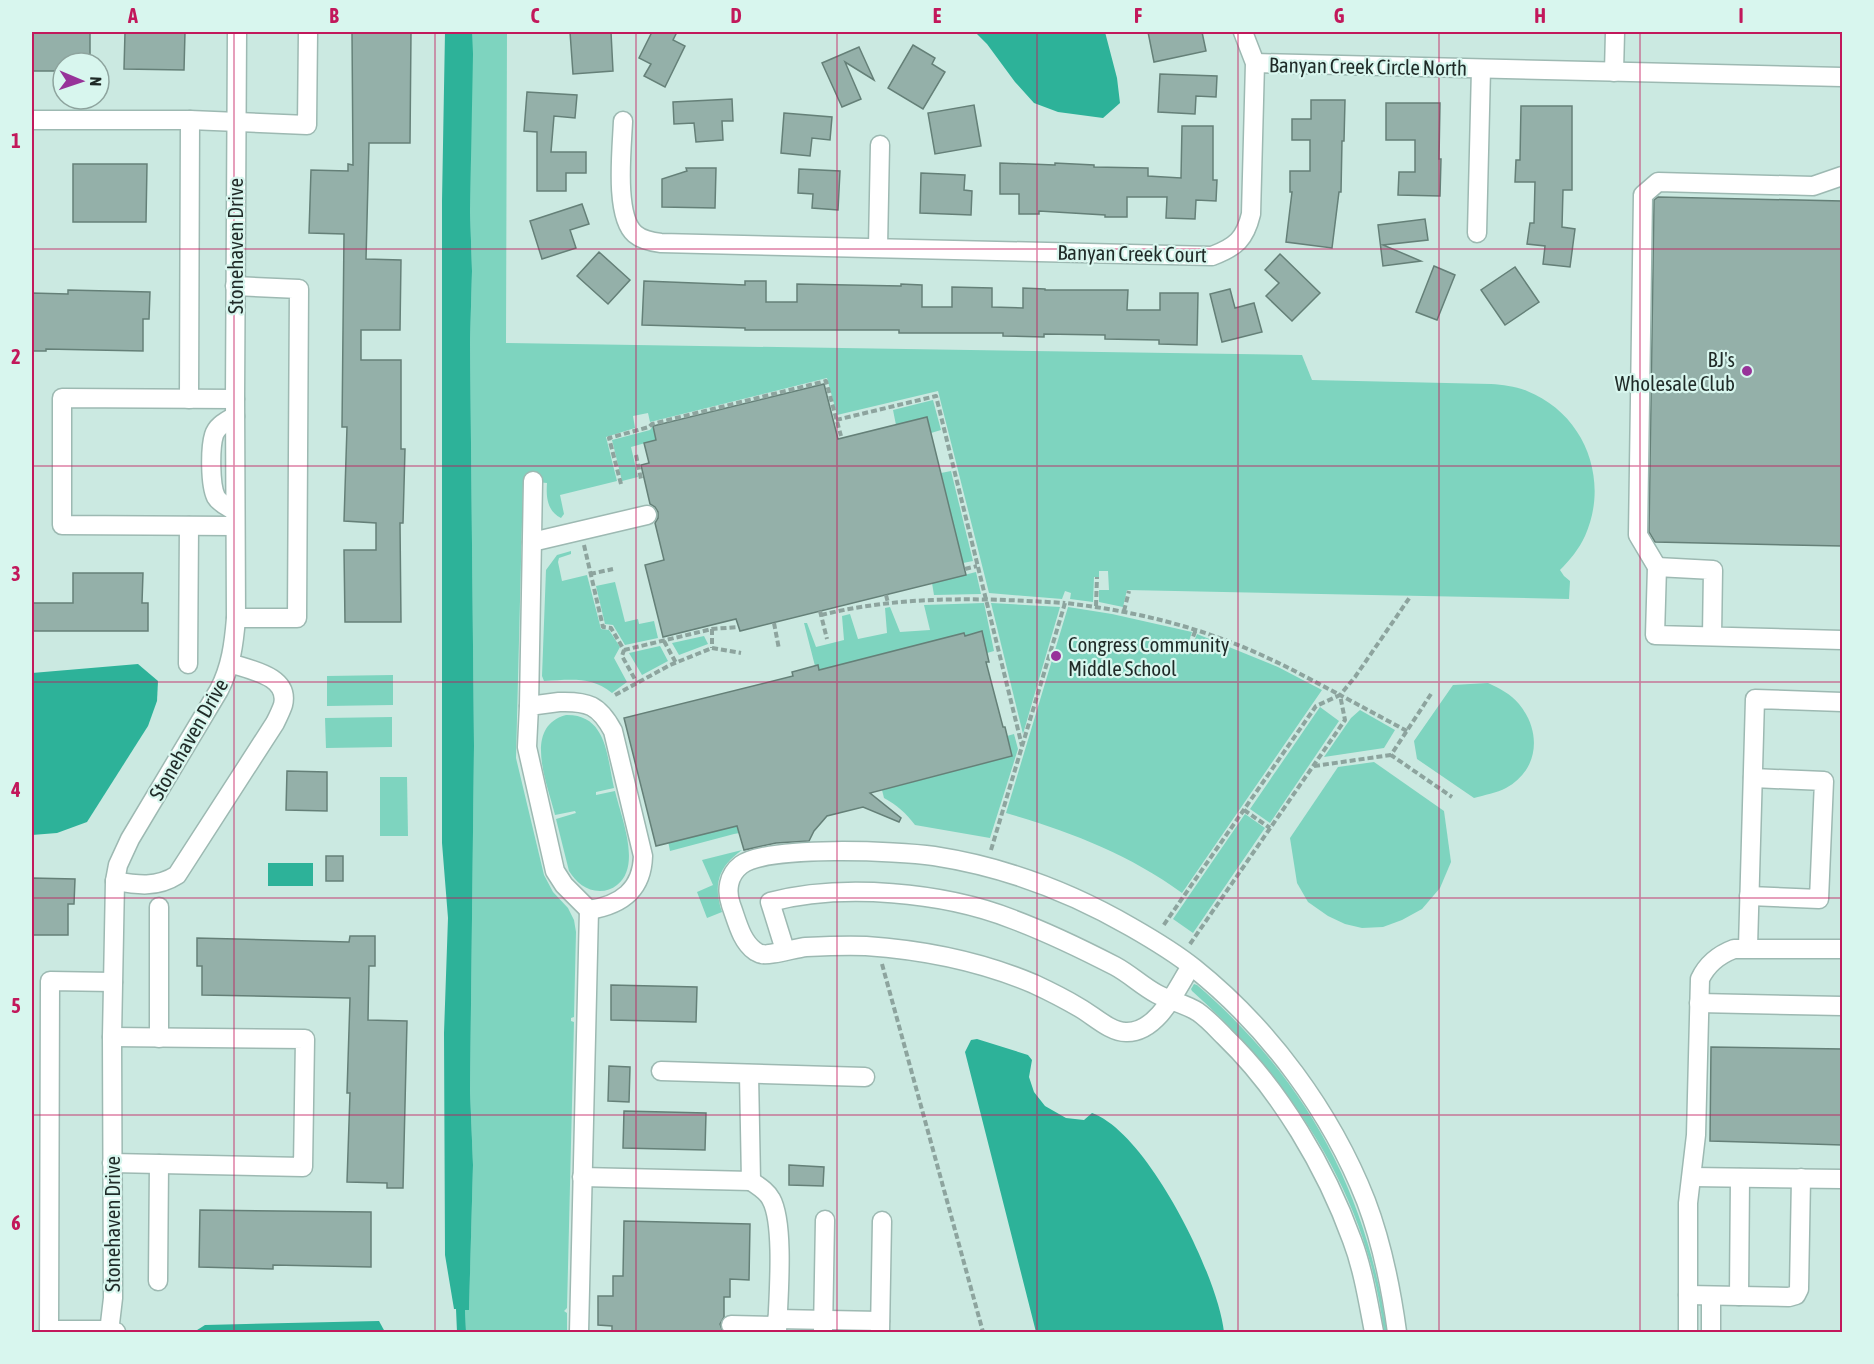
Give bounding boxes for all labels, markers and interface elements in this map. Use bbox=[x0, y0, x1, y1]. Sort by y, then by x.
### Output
text: A bbox=[127, 4, 138, 27]
text: B bbox=[329, 4, 339, 27]
text: C bbox=[531, 4, 540, 27]
text: D bbox=[730, 4, 742, 27]
text: E bbox=[933, 4, 942, 27]
text: F bbox=[1134, 4, 1142, 27]
text: G bbox=[1334, 4, 1345, 27]
text: H bbox=[1534, 4, 1546, 27]
text: I bbox=[1738, 4, 1744, 27]
north arrow bbox=[51, 51, 111, 111]
street label: Banyan Creek Circle North bbox=[1269, 52, 1467, 80]
text: N bbox=[87, 76, 105, 87]
text: 1 bbox=[11, 129, 21, 152]
street label: Stonehaven Drive bbox=[223, 178, 247, 314]
street label: Banyan Creek Court bbox=[1057, 240, 1207, 266]
text: 2 bbox=[11, 345, 21, 368]
place label: BJ's Wholesale Club bbox=[1615, 347, 1735, 395]
marker: BJ's Wholesale Club bbox=[1740, 364, 1754, 378]
text: 3 bbox=[11, 562, 21, 585]
place label: Congress Community Middle School bbox=[1068, 632, 1230, 680]
marker: Congress Community Middle School bbox=[1049, 649, 1063, 663]
street label: Stonehaven Drive bbox=[144, 674, 232, 804]
text: 4 bbox=[10, 778, 21, 801]
text: 5 bbox=[11, 994, 21, 1017]
street label: Stonehaven Drive bbox=[100, 1156, 124, 1292]
text: 6 bbox=[11, 1211, 21, 1234]

